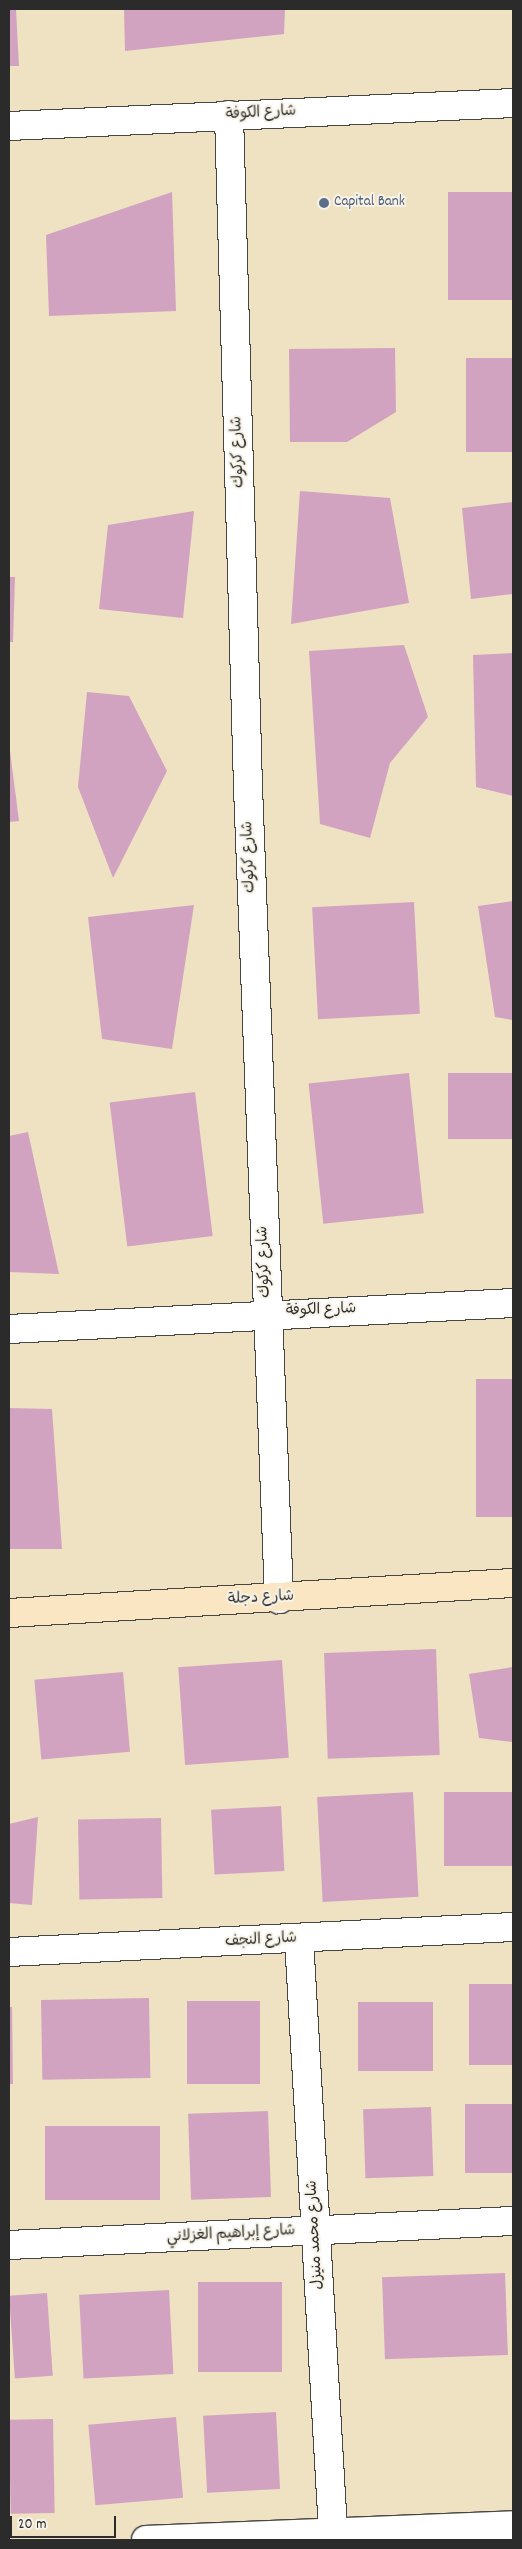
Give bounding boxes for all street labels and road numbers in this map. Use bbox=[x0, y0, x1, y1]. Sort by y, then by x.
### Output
street label: شارع الكوفة bbox=[225, 103, 297, 125]
street label: شارع كركوك bbox=[229, 416, 249, 488]
street label: شارع كركوك bbox=[240, 821, 260, 893]
street label: شارع كركوك bbox=[255, 1226, 275, 1298]
street label: شارع الكوفة bbox=[285, 1301, 357, 1321]
street label: شارع دجلة bbox=[228, 1588, 294, 1610]
street label: شارع النجف bbox=[225, 1930, 297, 1952]
street label: شارع محمد منيزل bbox=[304, 2180, 328, 2290]
street label: شارع إبراهيم الغزلاني bbox=[166, 2223, 296, 2247]

